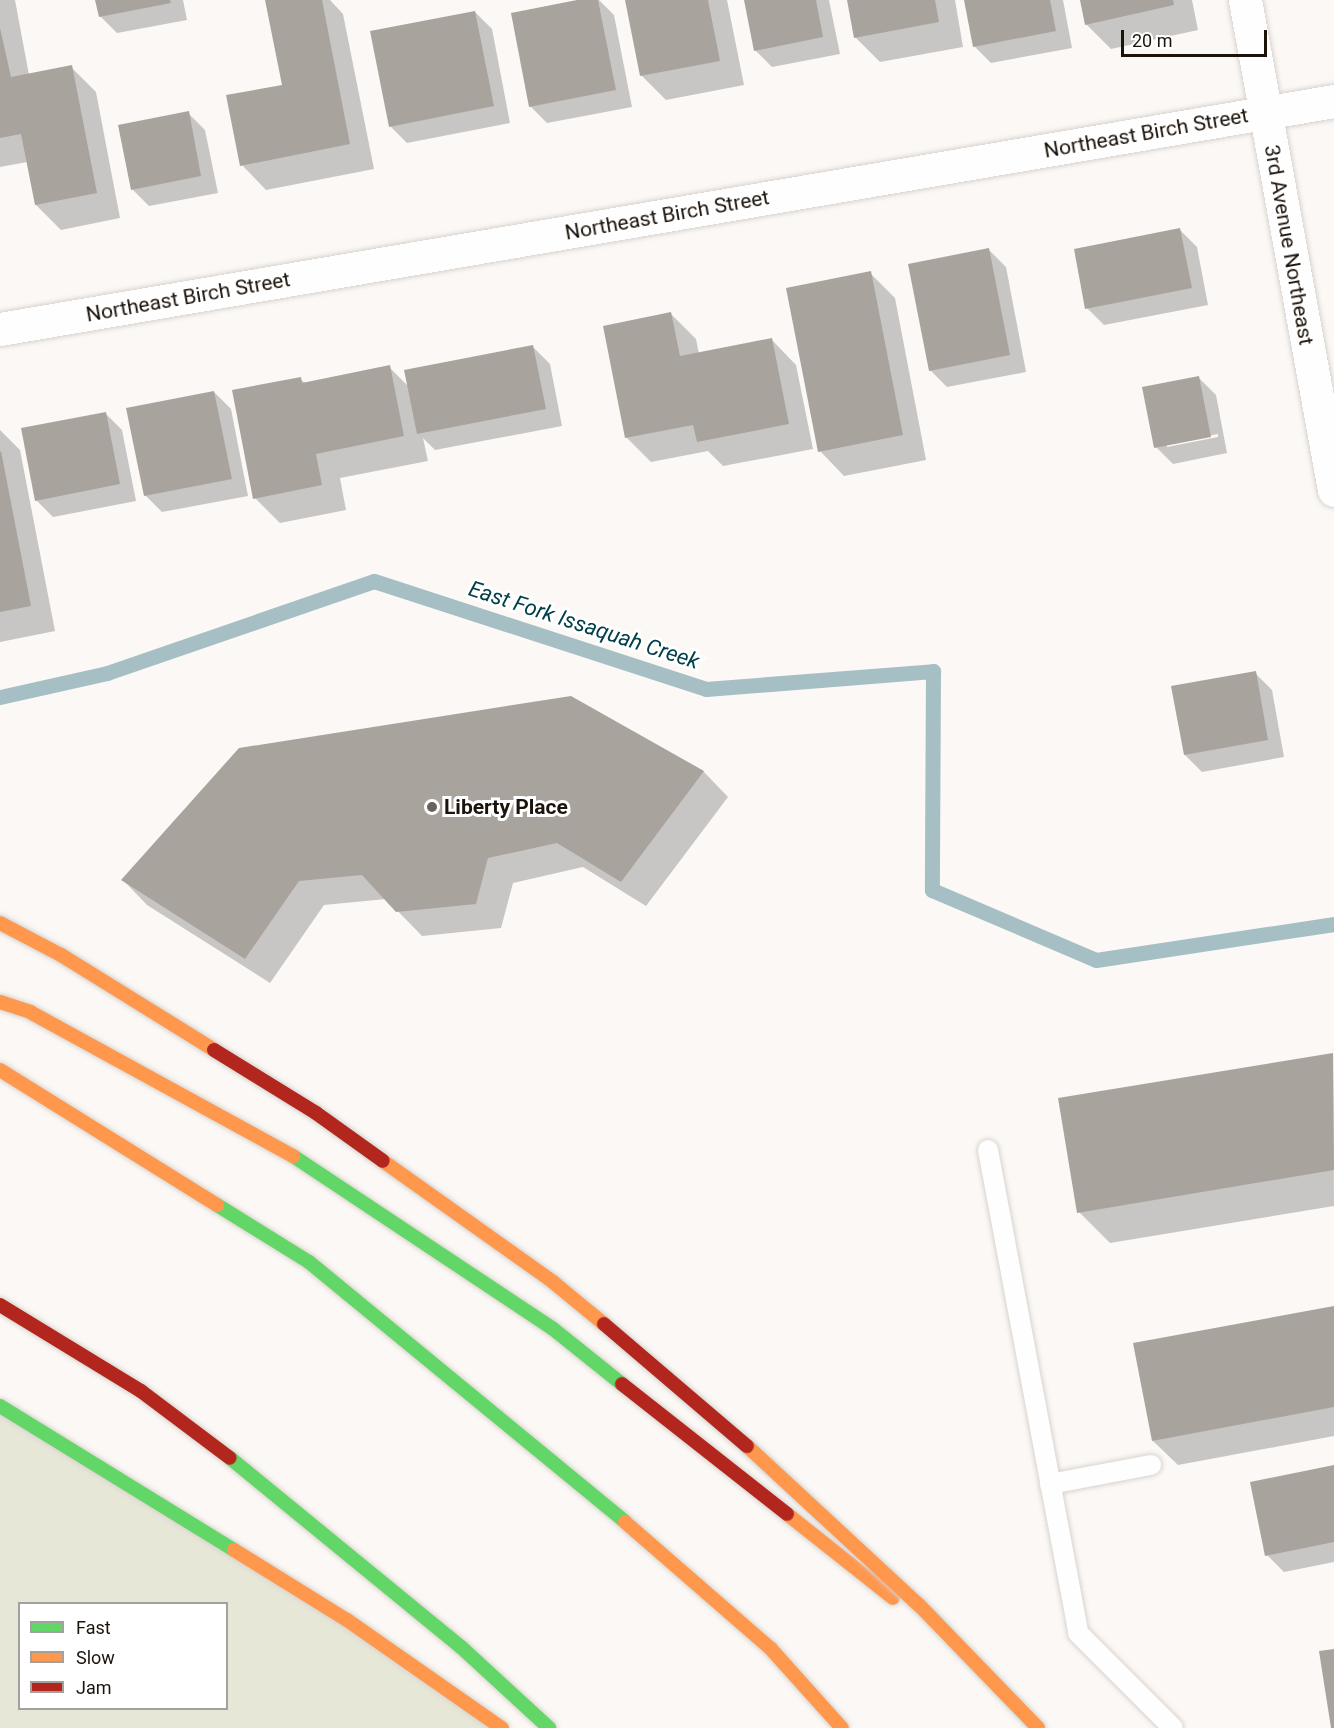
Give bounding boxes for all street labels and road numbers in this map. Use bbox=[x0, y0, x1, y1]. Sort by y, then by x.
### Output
street label: Northeast Birch Street bbox=[1042, 103, 1250, 163]
street label: 3rd Avenue Northeast bbox=[1259, 143, 1319, 347]
street label: Northeast Birch Street bbox=[563, 185, 771, 245]
street label: Northeast Birch Street bbox=[84, 267, 292, 327]

